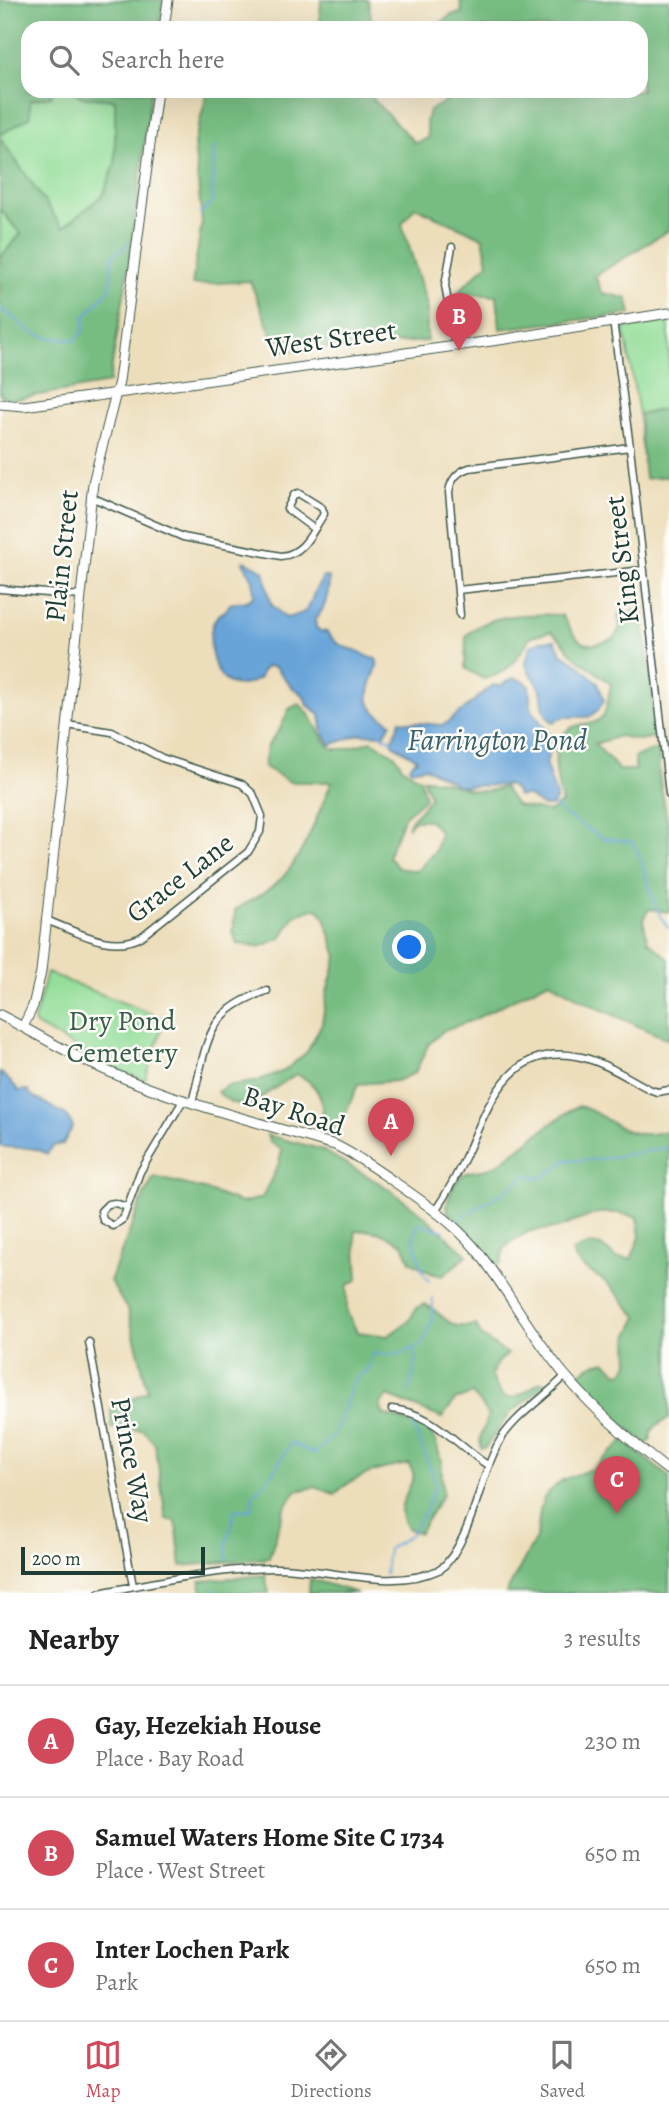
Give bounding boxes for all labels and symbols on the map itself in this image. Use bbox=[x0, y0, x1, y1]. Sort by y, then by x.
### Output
pin: B bbox=[436, 293, 482, 351]
street label: West Street bbox=[262, 311, 399, 367]
street label: Plain Street bbox=[36, 488, 88, 624]
street label: King Street bbox=[595, 494, 649, 626]
water label: Farrington Pond bbox=[407, 720, 587, 760]
street label: Grace Lane bbox=[119, 824, 241, 932]
your location bbox=[392, 930, 426, 964]
park label: Dry Pond Cemetery bbox=[67, 1002, 178, 1072]
street label: Bay Road bbox=[238, 1077, 351, 1146]
pin: A bbox=[368, 1098, 414, 1156]
street label: Prince Way bbox=[101, 1394, 163, 1527]
pin: C bbox=[594, 1456, 640, 1514]
scale bar bbox=[21, 1544, 205, 1576]

